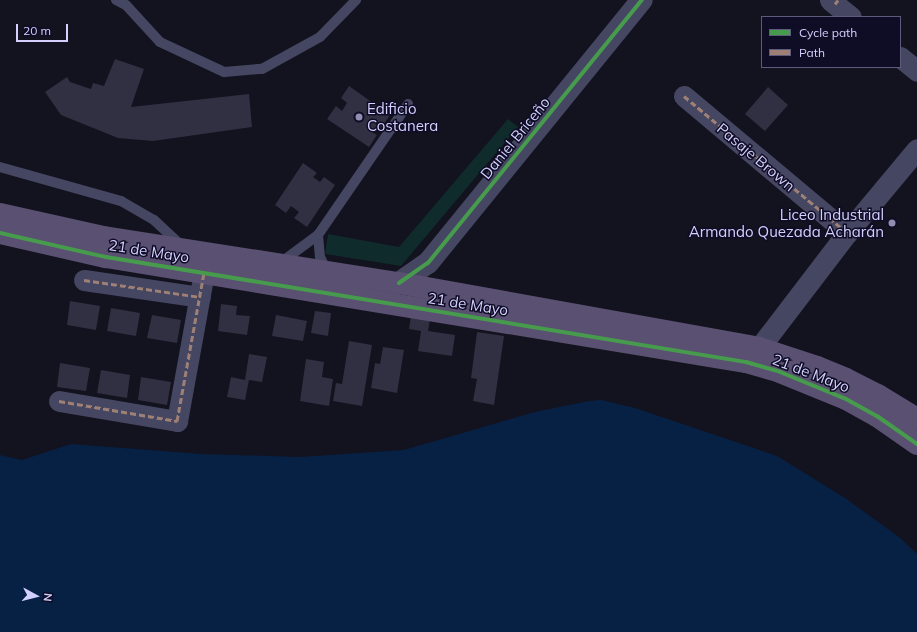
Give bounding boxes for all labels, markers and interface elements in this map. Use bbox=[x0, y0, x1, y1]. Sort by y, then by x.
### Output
scale bar bbox=[18, 16, 70, 42]
legend bbox=[761, 16, 901, 68]
text: 20 m bbox=[23, 23, 51, 38]
text: Cycle path bbox=[799, 25, 857, 40]
text: Path bbox=[799, 45, 825, 60]
street label: Daniel Briceño bbox=[476, 93, 554, 183]
place label: Edificio Costanera bbox=[367, 99, 438, 134]
marker: Edificio Costanera bbox=[354, 112, 364, 122]
street label: Pasaje Brown bbox=[713, 119, 799, 195]
place label: Liceo Industrial Armando Quezada Acharán bbox=[689, 205, 884, 240]
marker: Liceo Industrial Armando Quezada Acharán bbox=[887, 218, 897, 228]
street label: 21 de Mayo bbox=[107, 236, 191, 266]
street label: 21 de Mayo bbox=[426, 289, 510, 319]
street label: 21 de Mayo bbox=[770, 350, 852, 396]
north arrow bbox=[16, 576, 56, 616]
text: N bbox=[40, 592, 55, 602]

